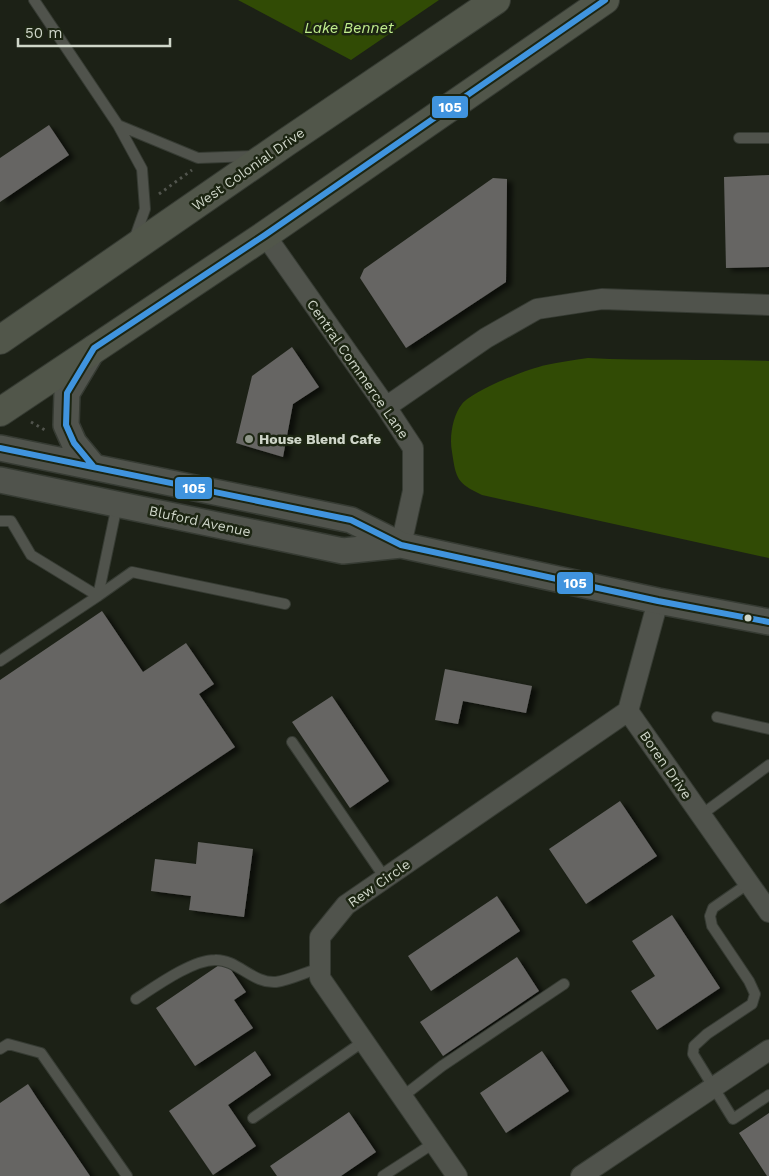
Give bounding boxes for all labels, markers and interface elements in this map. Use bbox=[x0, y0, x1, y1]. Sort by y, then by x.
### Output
scale bar bbox=[18, 15, 170, 47]
water label: Lake Bennet bbox=[304, 19, 395, 37]
text: 50 m bbox=[25, 24, 62, 42]
line badge: 105 bbox=[431, 95, 469, 119]
text: 105 bbox=[438, 99, 462, 115]
street label: West Colonial Drive bbox=[189, 124, 307, 214]
street label: Central Commerce Lane bbox=[304, 296, 412, 442]
place label: House Blend Cafe bbox=[259, 431, 381, 447]
marker: House Blend Cafe bbox=[243, 433, 255, 445]
line badge: 105 bbox=[174, 476, 213, 500]
text: 105 bbox=[182, 480, 206, 496]
street label: Bluford Avenue bbox=[148, 502, 252, 540]
line badge: 105 bbox=[556, 571, 594, 595]
text: 105 bbox=[563, 575, 587, 591]
unlabelled marker bbox=[743, 613, 753, 623]
street label: Boren Drive bbox=[637, 728, 695, 802]
street label: Rew Circle bbox=[345, 856, 413, 910]

